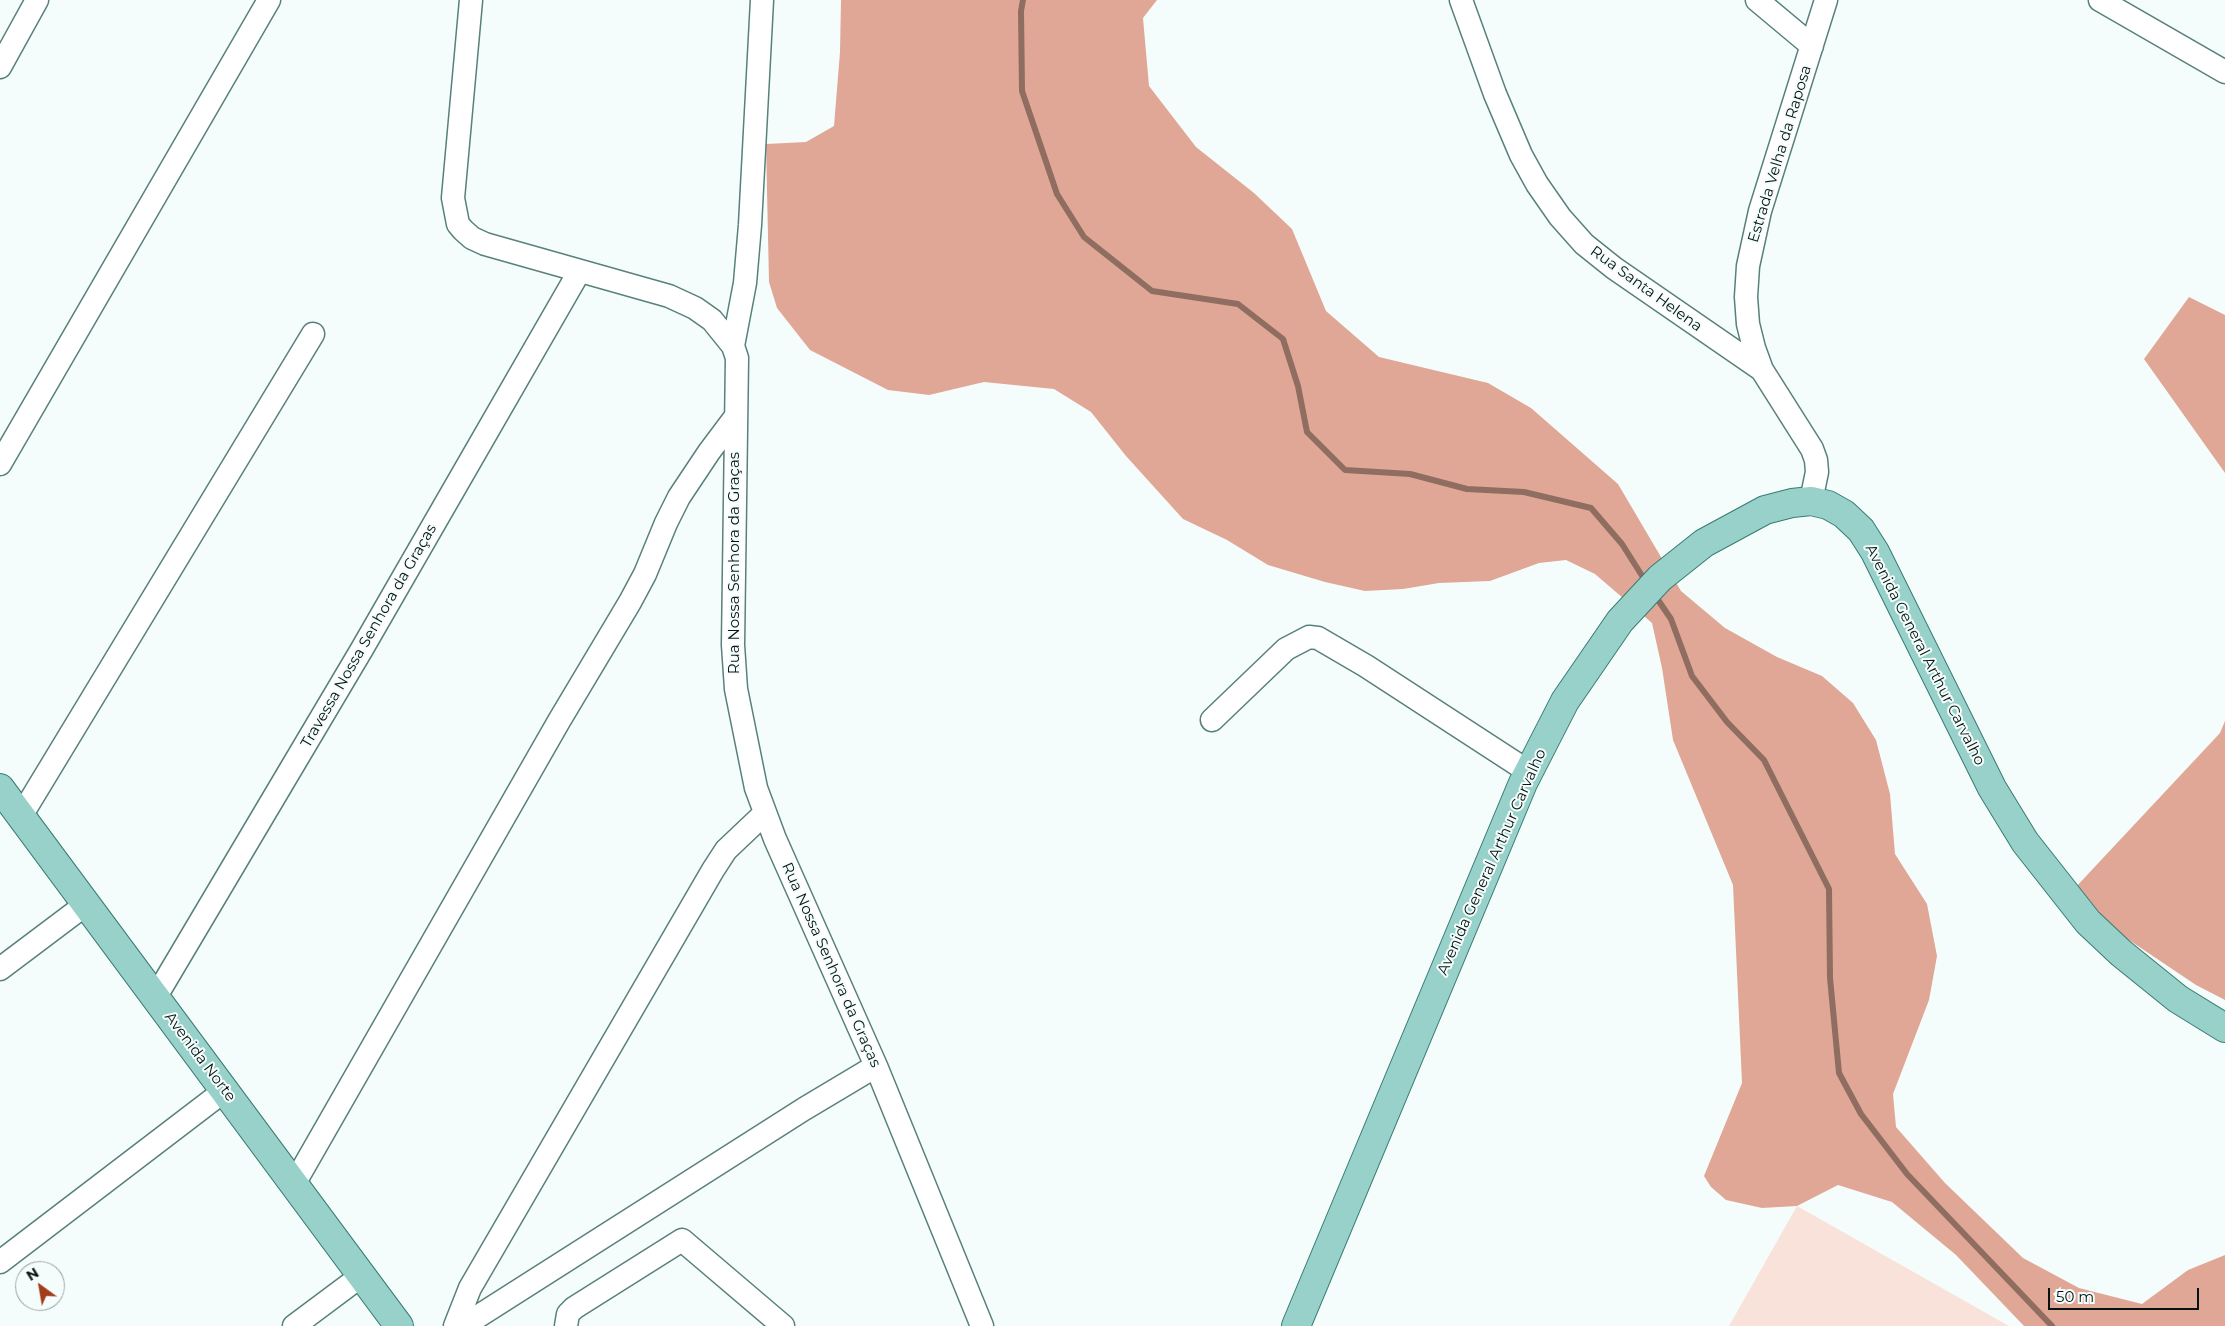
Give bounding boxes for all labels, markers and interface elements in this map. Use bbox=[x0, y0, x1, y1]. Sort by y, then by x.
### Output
street label: Estrada Velha da Raposa bbox=[1744, 63, 1816, 245]
street label: Rua Santa Helena bbox=[1587, 242, 1705, 336]
street label: Rua Nossa Senhora da Graças bbox=[726, 452, 744, 674]
street label: Travessa Nossa Senhora da Graças bbox=[297, 521, 441, 751]
street label: Avenida General Arthur Carvalho bbox=[1861, 541, 1989, 769]
street label: Avenida General Arthur Carvalho bbox=[1434, 746, 1550, 978]
street label: Rua Nossa Senhora da Graças bbox=[778, 860, 884, 1070]
street label: Avenida Norte bbox=[161, 1009, 239, 1105]
north arrow bbox=[15, 1261, 65, 1311]
text: N bbox=[23, 1263, 42, 1285]
scale bar bbox=[2050, 1278, 2201, 1310]
text: 50 m bbox=[2056, 1287, 2094, 1306]

